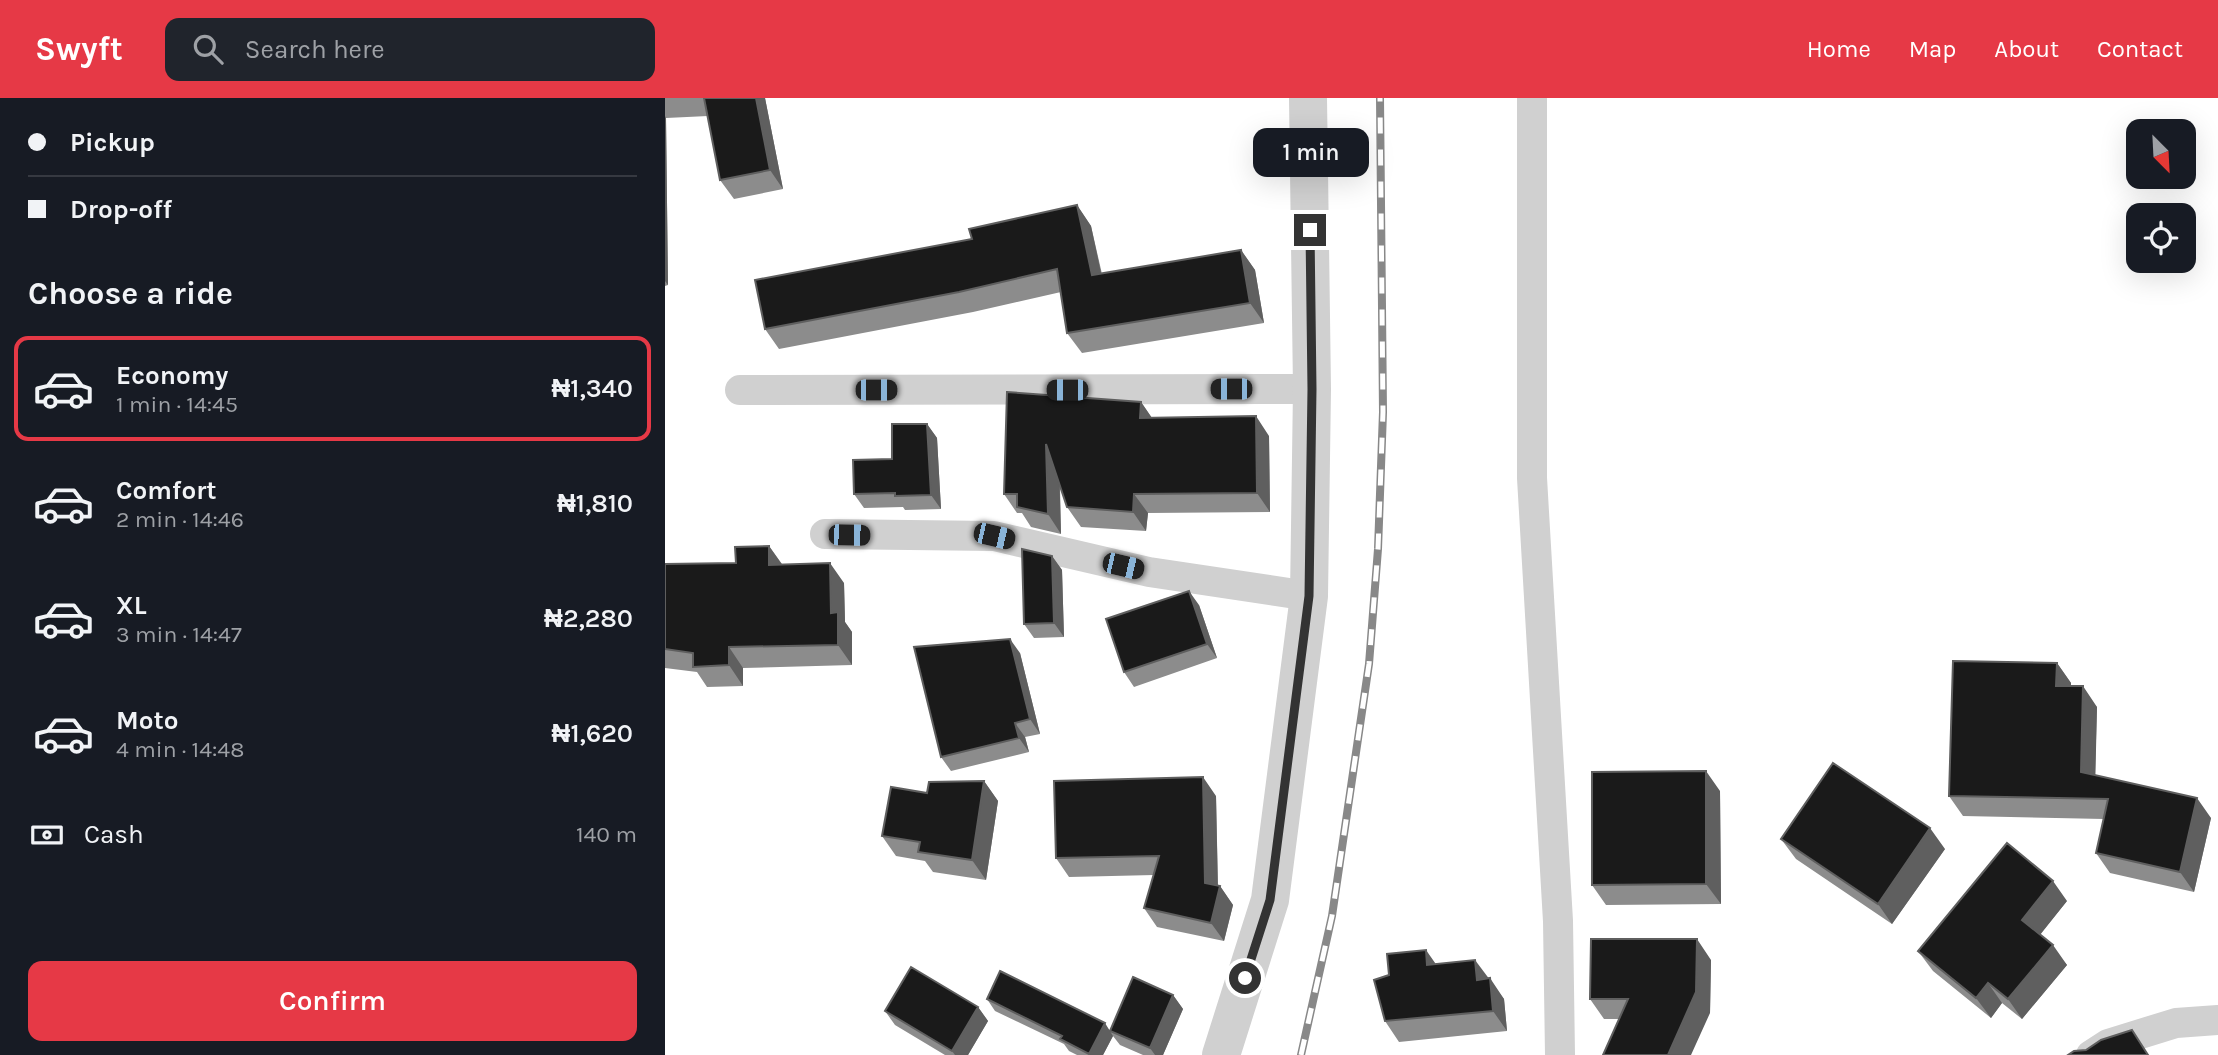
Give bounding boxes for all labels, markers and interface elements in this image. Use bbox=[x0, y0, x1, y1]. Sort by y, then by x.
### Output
search box bbox=[165, 18, 655, 81]
text: Swyft bbox=[35, 30, 123, 68]
icon: search bbox=[189, 30, 227, 68]
text: Search here bbox=[245, 34, 385, 65]
text: Home bbox=[1807, 35, 1871, 63]
text: Map bbox=[1909, 35, 1956, 63]
text: About bbox=[1994, 35, 2059, 63]
text: Contact bbox=[2097, 35, 2183, 63]
north arrow bbox=[2126, 119, 2196, 189]
map controls bbox=[2126, 119, 2196, 273]
text: Pickup bbox=[70, 127, 155, 158]
callout: 1 min bbox=[1252, 129, 1368, 178]
text: 1 min bbox=[1282, 139, 1340, 166]
text: Drop-off bbox=[70, 194, 172, 225]
button: locate bbox=[2126, 203, 2196, 273]
route end bbox=[1294, 214, 1326, 246]
text: Choose a ride bbox=[28, 275, 233, 312]
icon: car bbox=[32, 357, 95, 420]
text: Economy bbox=[116, 360, 228, 391]
text: ₦1,340 bbox=[552, 373, 633, 404]
car bbox=[1211, 379, 1253, 400]
car bbox=[856, 380, 898, 401]
car bbox=[1047, 380, 1089, 401]
text: 1 min · 14:45 bbox=[116, 391, 238, 418]
icon: car bbox=[32, 472, 95, 535]
text: Comfort bbox=[116, 475, 217, 506]
text: ₦1,810 bbox=[557, 488, 633, 519]
text: 2 min · 14:46 bbox=[116, 506, 244, 533]
car bbox=[972, 521, 1017, 551]
car bbox=[828, 524, 871, 546]
car bbox=[1101, 551, 1146, 581]
icon: car bbox=[32, 587, 95, 650]
text: XL bbox=[116, 590, 147, 621]
text: ₦2,280 bbox=[544, 603, 633, 634]
text: 3 min · 14:47 bbox=[116, 621, 242, 648]
icon: car bbox=[32, 702, 95, 765]
text: Moto bbox=[116, 705, 178, 736]
text: ₦1,620 bbox=[552, 718, 633, 749]
text: 4 min · 14:48 bbox=[116, 736, 244, 763]
icon: cash bbox=[28, 816, 66, 854]
text: Cash bbox=[84, 819, 144, 850]
text: 140 m bbox=[576, 821, 637, 848]
button: Confirm bbox=[28, 961, 637, 1041]
route start bbox=[1229, 962, 1261, 994]

